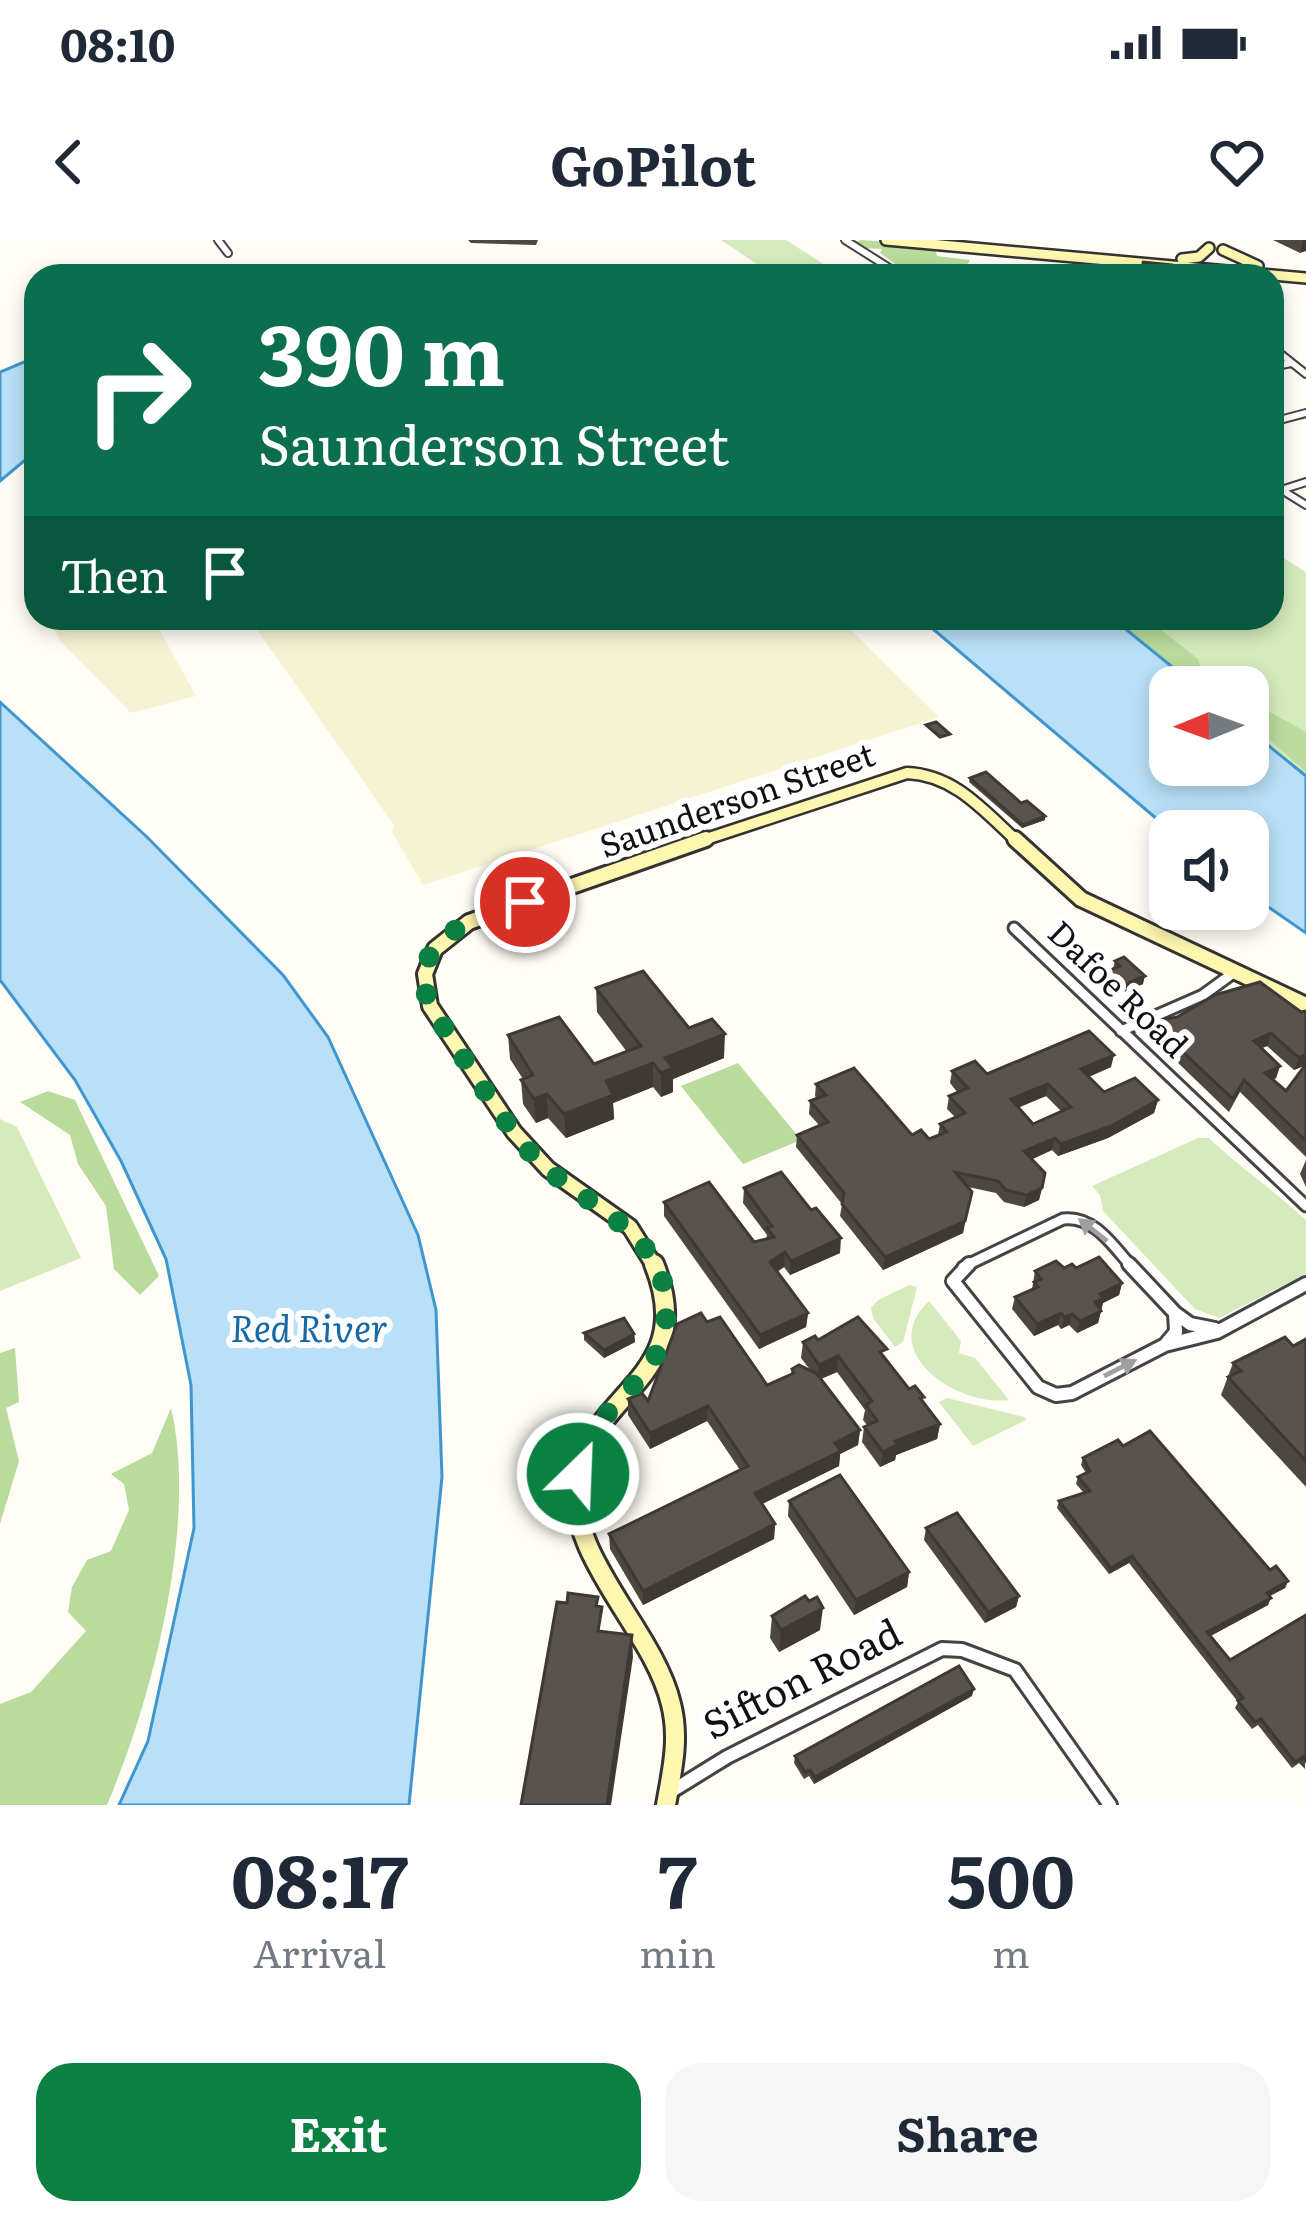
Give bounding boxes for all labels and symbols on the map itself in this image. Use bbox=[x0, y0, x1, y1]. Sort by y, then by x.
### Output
north arrow bbox=[1149, 666, 1269, 786]
street label: Saunderson Street bbox=[592, 727, 881, 868]
pin bbox=[474, 851, 576, 953]
street label: Dafoe Road bbox=[1038, 908, 1201, 1067]
one-way arrow bbox=[1078, 1217, 1109, 1243]
water label: Red River bbox=[230, 1300, 388, 1353]
one-way arrow bbox=[1103, 1359, 1137, 1379]
position arrow bbox=[515, 1411, 641, 1537]
street label: Sifton Road bbox=[691, 1602, 910, 1751]

